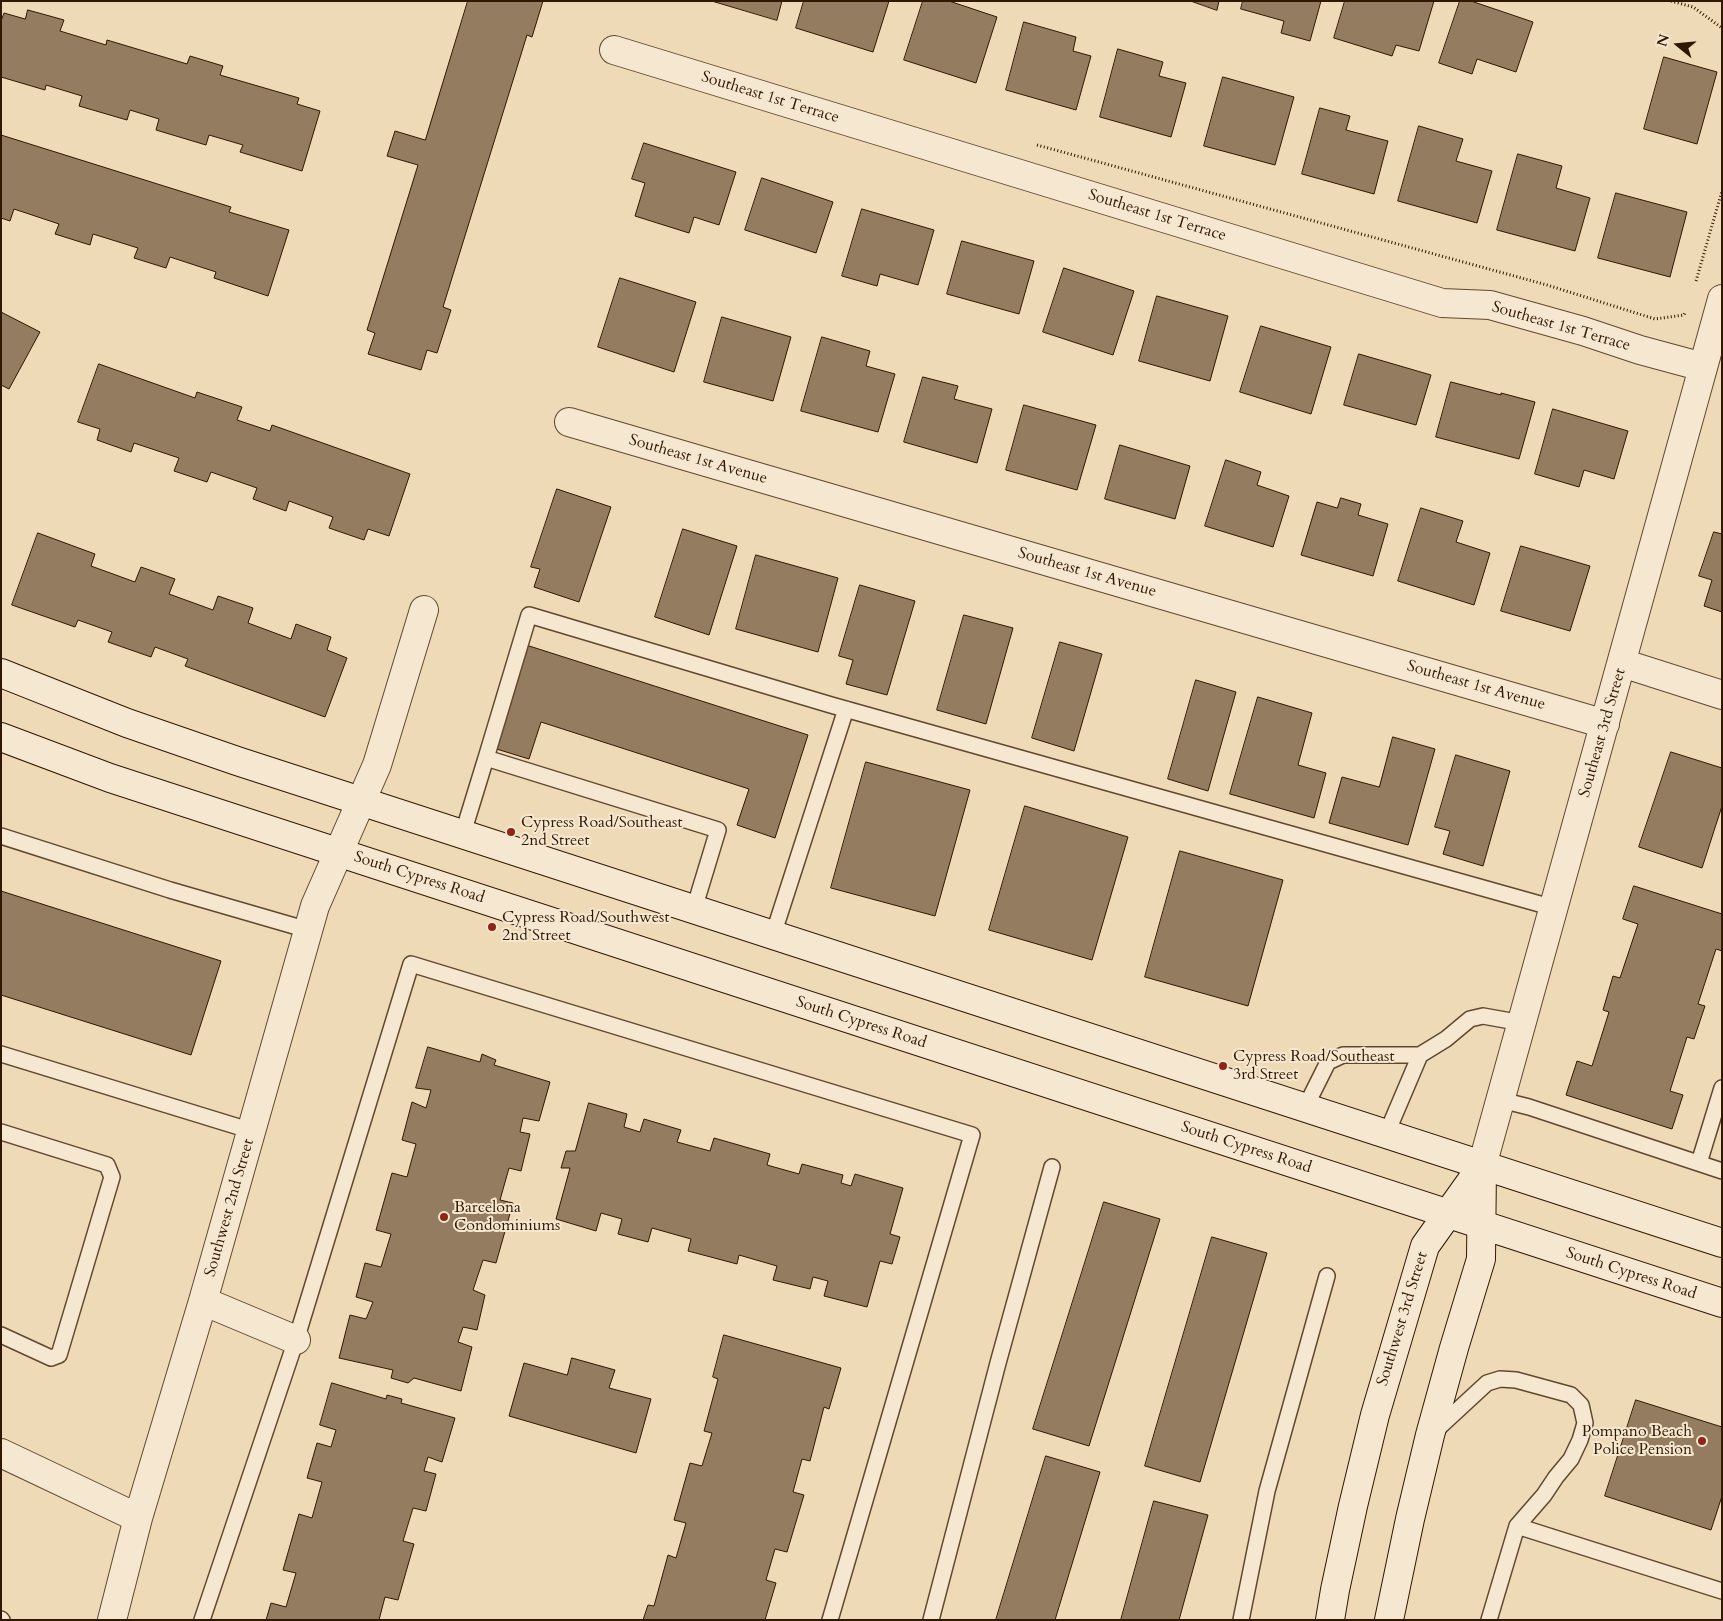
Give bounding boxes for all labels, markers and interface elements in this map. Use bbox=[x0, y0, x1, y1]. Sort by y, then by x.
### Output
north arrow bbox=[1653, 20, 1703, 70]
text: N bbox=[1652, 32, 1674, 49]
street label: Southeast 1st Terrace bbox=[699, 68, 841, 128]
street label: Southeast 1st Terrace bbox=[1086, 186, 1228, 246]
street label: Southeast 1st Terrace bbox=[1490, 298, 1632, 356]
street label: Southeast 1st Avenue bbox=[627, 431, 769, 489]
street label: Southeast 1st Avenue bbox=[1016, 544, 1158, 602]
street label: Southeast 1st Avenue bbox=[1405, 657, 1547, 715]
street label: Southeast 3rd Street bbox=[1575, 666, 1631, 800]
place label: Cypress Road/Southeast 2nd Street bbox=[521, 813, 683, 851]
marker: Cypress Road/Southeast 2nd Street bbox=[505, 826, 517, 838]
street label: South Cypress Road bbox=[351, 848, 487, 908]
place label: Cypress Road/Southwest 2nd Street bbox=[502, 908, 669, 946]
marker: Cypress Road/Southwest 2nd Street bbox=[486, 921, 498, 933]
street label: South Cypress Road bbox=[793, 993, 929, 1053]
place label: Cypress Road/Southeast 3rd Street bbox=[1233, 1047, 1395, 1085]
marker: Cypress Road/Southeast 3rd Street bbox=[1217, 1060, 1229, 1072]
street label: South Cypress Road bbox=[1178, 1118, 1314, 1178]
street label: Southwest 2nd Street bbox=[201, 1137, 259, 1279]
place label: Barcelona Condominiums bbox=[454, 1198, 560, 1236]
marker: Barcelona Condominiums bbox=[438, 1211, 450, 1223]
street label: South Cypress Road bbox=[1563, 1244, 1699, 1304]
street label: Southwest 3rd Street bbox=[1373, 1250, 1433, 1388]
place label: Pompano Beach Police Pension bbox=[1582, 1422, 1692, 1460]
marker: Pompano Beach Police Pension bbox=[1696, 1435, 1708, 1447]

